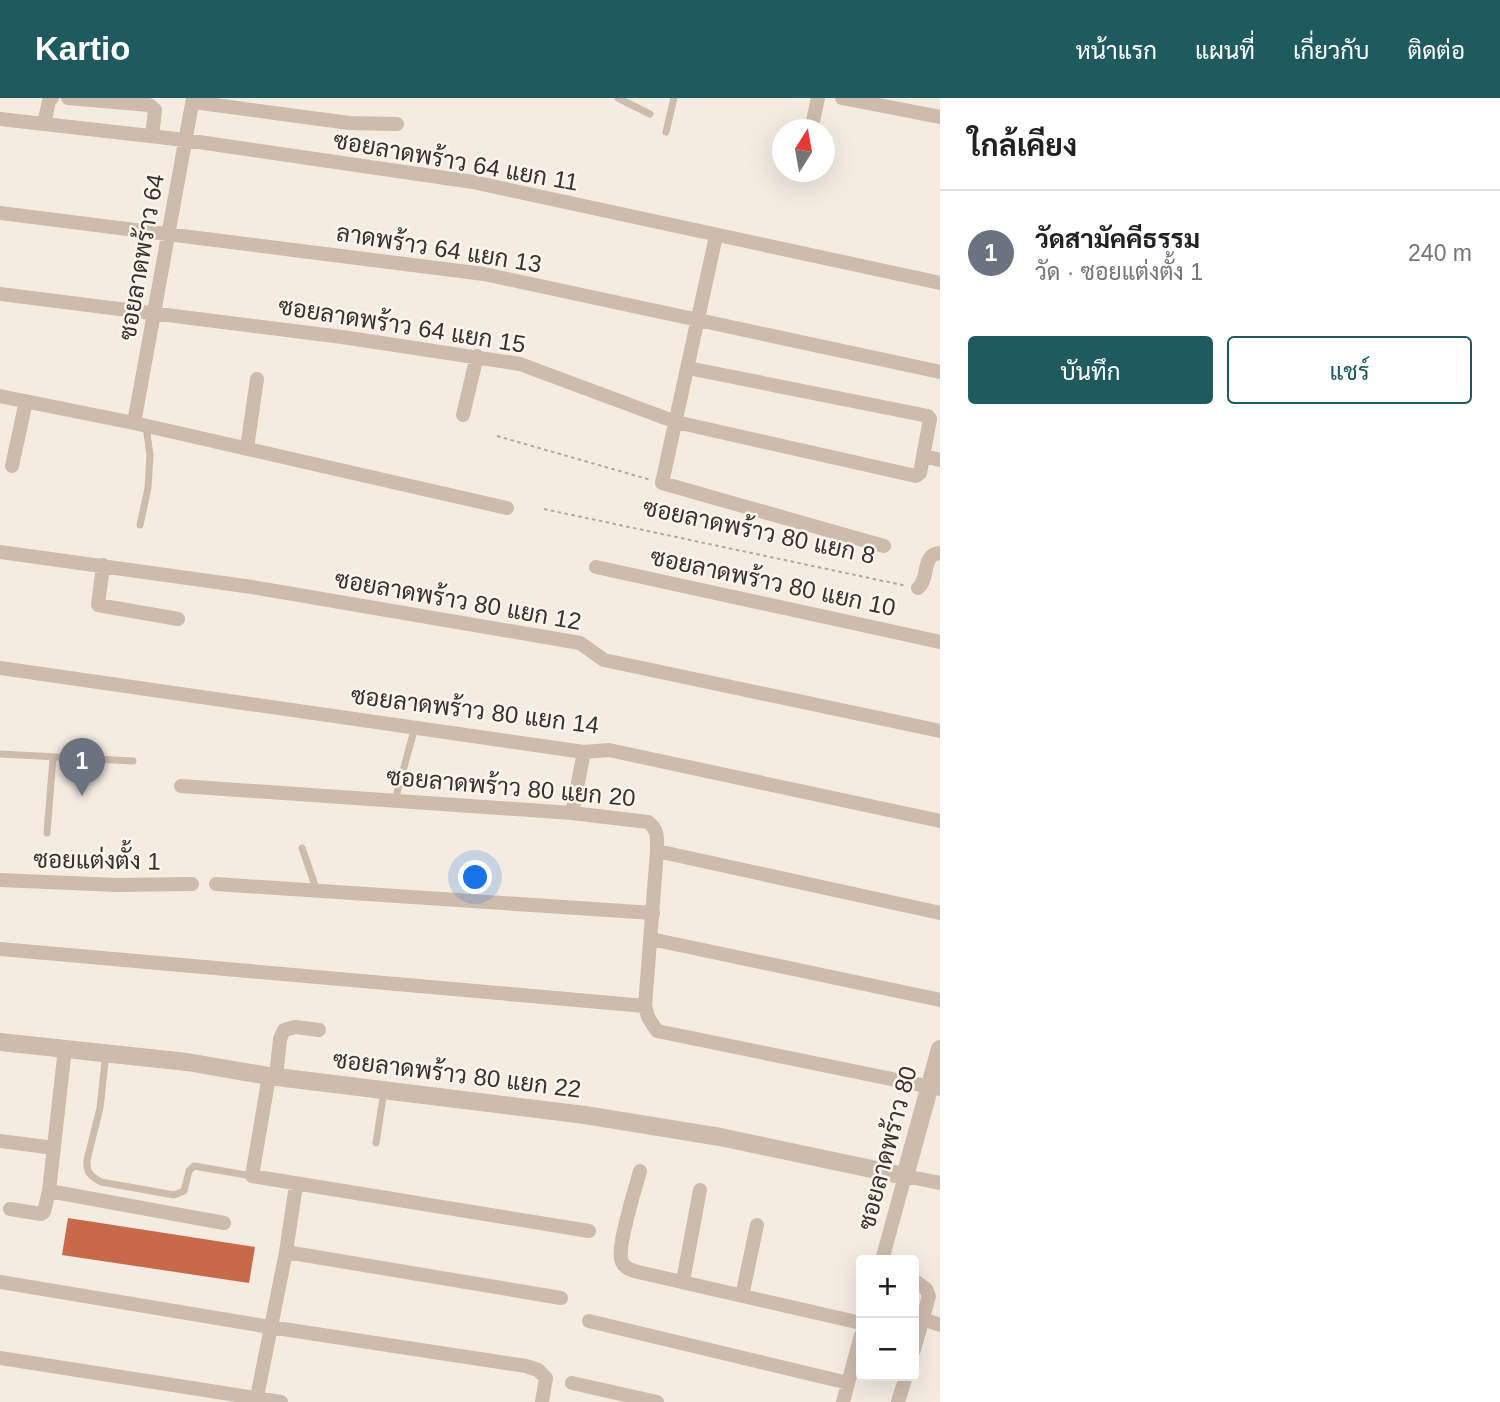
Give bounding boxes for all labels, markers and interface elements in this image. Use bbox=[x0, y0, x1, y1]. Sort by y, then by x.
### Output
text: Kartio bbox=[35, 30, 130, 67]
text: หน้าแรก bbox=[1076, 37, 1157, 64]
text: แผนที่ bbox=[1195, 37, 1255, 64]
text: เกี่ยวกับ bbox=[1293, 37, 1370, 64]
text: ติดต่อ bbox=[1408, 37, 1465, 64]
north arrow bbox=[772, 119, 835, 182]
street label: ซอยลาดพร้าว 64 แยก 11 bbox=[331, 125, 581, 196]
text: ใกล้เคียง bbox=[968, 129, 1077, 162]
street label: ซอยลาดพร้าว 64 bbox=[112, 171, 169, 342]
street label: ลาดพร้าว 64 แยก 13 bbox=[334, 217, 544, 278]
text: วัดสามัคคีธรรม bbox=[1035, 224, 1200, 254]
text: 1 bbox=[985, 240, 997, 266]
text: 240 m bbox=[1408, 240, 1472, 266]
text: วัด · ซอยแต่งตั้ง 1 bbox=[1035, 259, 1203, 285]
street label: ซอยลาดพร้าว 64 แยก 15 bbox=[276, 291, 528, 358]
button: บันทึก bbox=[968, 336, 1213, 404]
button: แชร์ bbox=[1227, 336, 1472, 404]
street label: ซอยลาดพร้าว 80 แยก 8 bbox=[640, 492, 878, 569]
street label: ซอยลาดพร้าว 80 แยก 10 bbox=[648, 542, 898, 621]
street label: ซอยลาดพร้าว 80 แยก 12 bbox=[333, 564, 584, 635]
street label: ซอยลาดพร้าว 80 แยก 14 bbox=[349, 680, 601, 739]
pin: 1 bbox=[59, 738, 105, 796]
street label: ซอยลาดพร้าว 80 แยก 20 bbox=[385, 762, 637, 811]
street label: ซอยแต่งตั้ง 1 bbox=[33, 838, 161, 875]
your location bbox=[458, 860, 492, 894]
street label: ซอยลาดพร้าว 80 แยก 22 bbox=[331, 1044, 583, 1103]
street label: ซอยลาดพร้าว 80 bbox=[851, 1063, 922, 1233]
map controls bbox=[856, 1255, 919, 1381]
button: + bbox=[856, 1255, 919, 1318]
button: − bbox=[856, 1318, 919, 1381]

